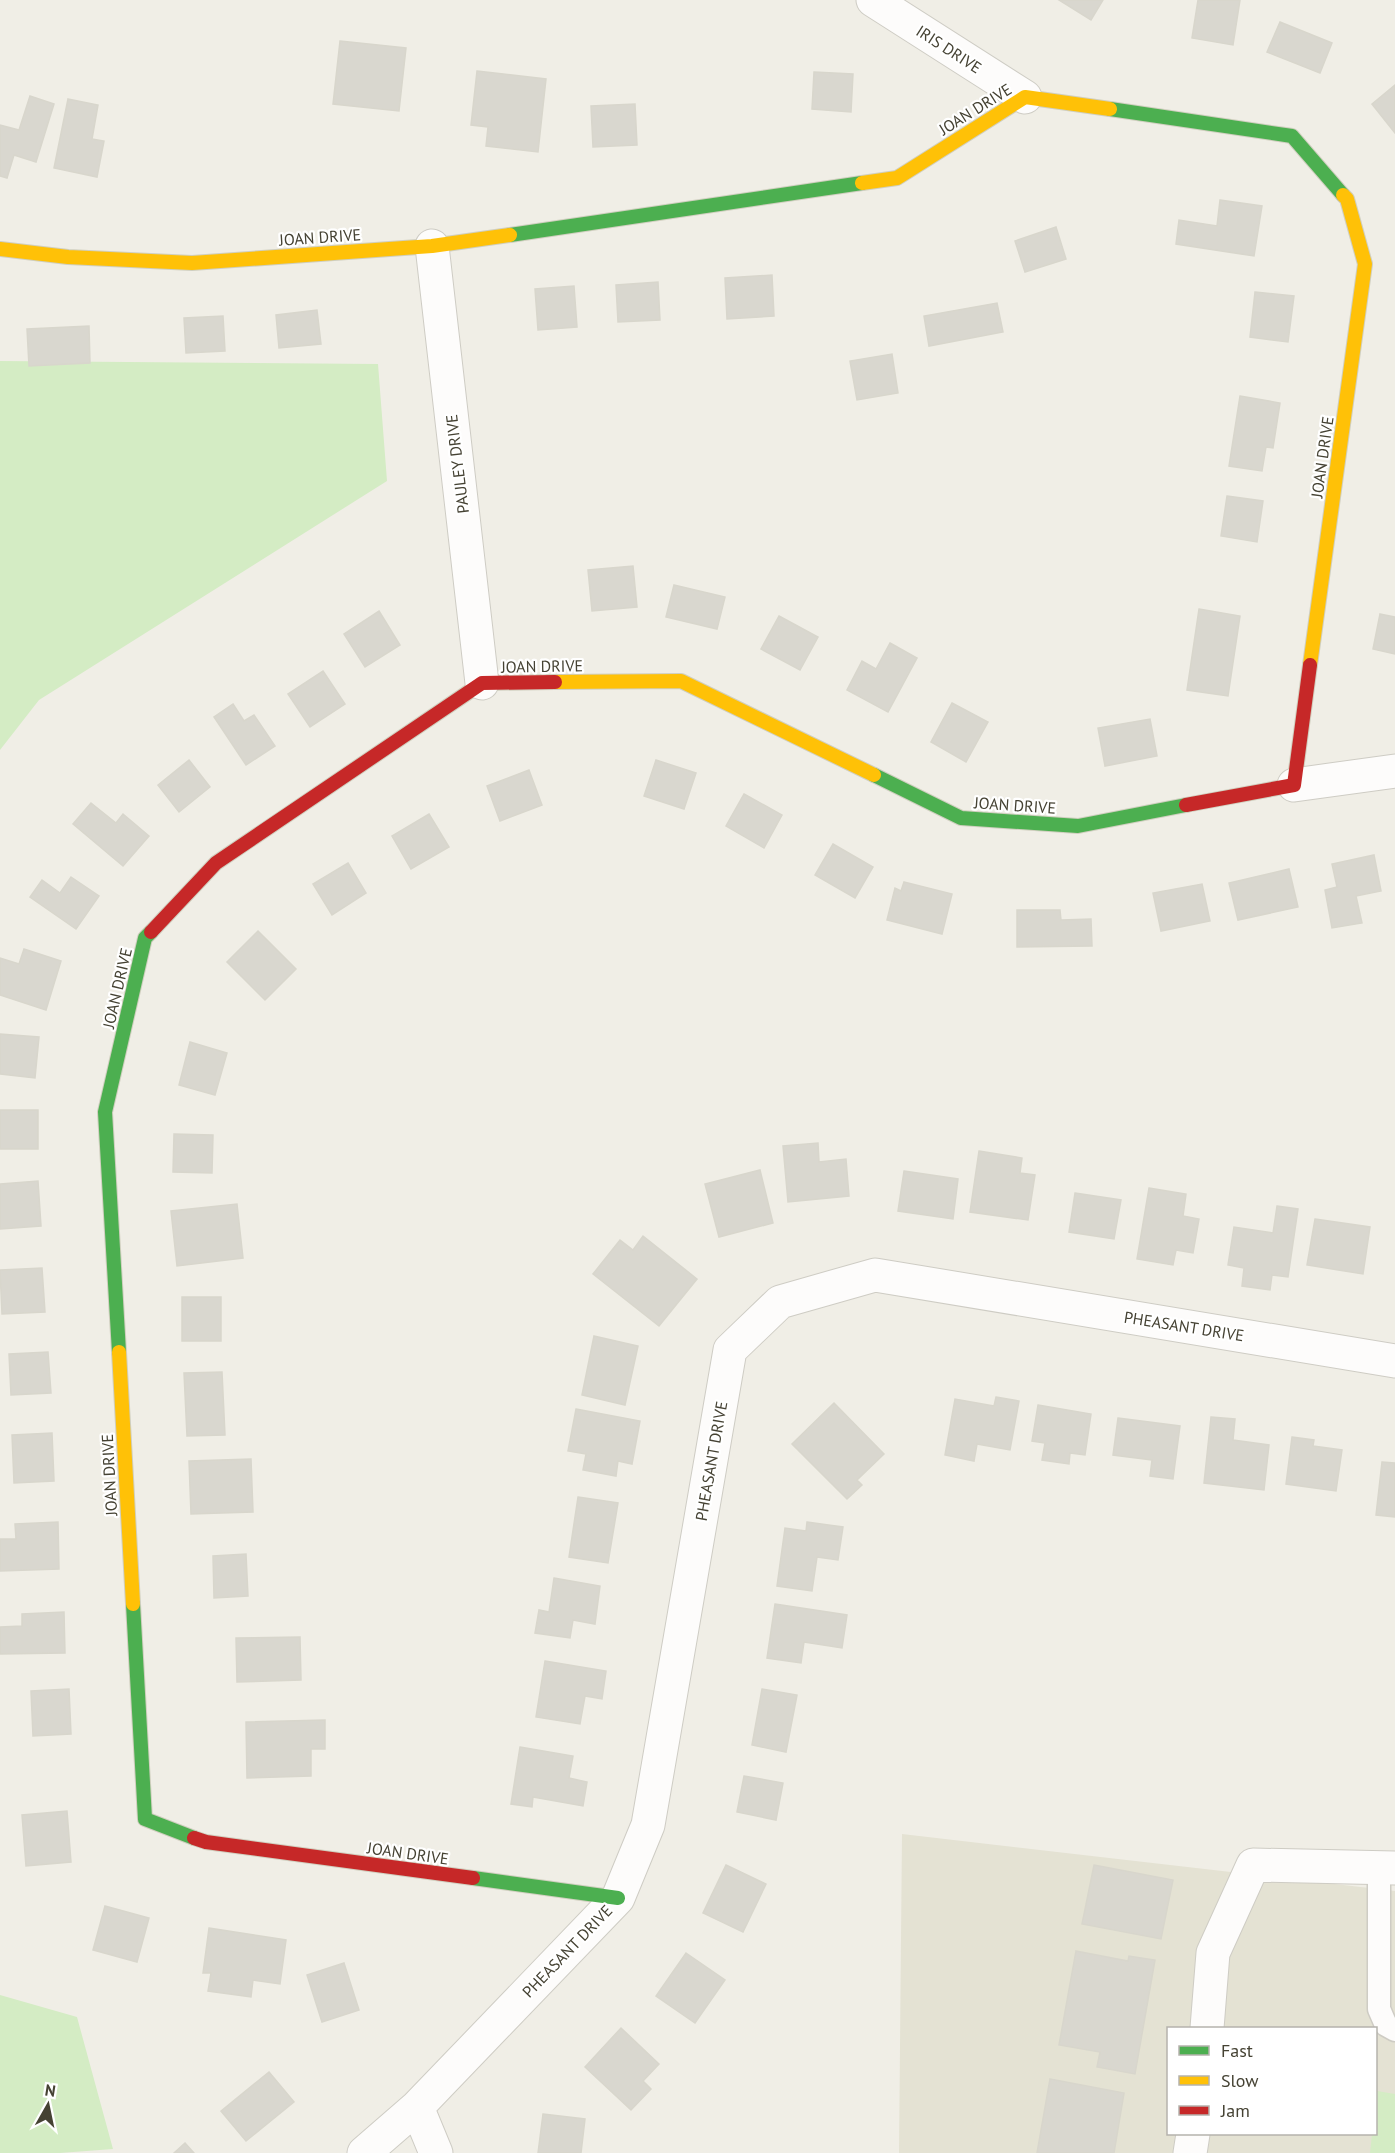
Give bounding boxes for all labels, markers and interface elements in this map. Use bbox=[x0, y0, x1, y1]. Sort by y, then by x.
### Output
street label: IRIS DRIVE bbox=[913, 20, 985, 78]
street label: JOAN DRIVE bbox=[934, 79, 1015, 140]
street label: JOAN DRIVE bbox=[277, 224, 362, 250]
street label: PAULEY DRIVE bbox=[441, 413, 473, 515]
street label: JOAN DRIVE bbox=[1306, 415, 1338, 500]
street label: JOAN DRIVE bbox=[500, 655, 583, 677]
street label: JOAN DRIVE bbox=[972, 792, 1057, 818]
street label: JOAN DRIVE bbox=[98, 946, 136, 1031]
street label: PHEASANT DRIVE bbox=[1123, 1307, 1245, 1345]
street label: PHEASANT DRIVE bbox=[691, 1400, 731, 1522]
street label: JOAN DRIVE bbox=[97, 1434, 121, 1517]
street label: JOAN DRIVE bbox=[365, 1837, 450, 1869]
street label: PHEASANT DRIVE bbox=[518, 1901, 616, 2001]
legend bbox=[1167, 2027, 1377, 2135]
text: Fast bbox=[1221, 2039, 1253, 2062]
text: Slow bbox=[1221, 2069, 1259, 2092]
north arrow bbox=[18, 2075, 78, 2135]
text: N bbox=[44, 2079, 57, 2101]
text: Jam bbox=[1220, 2099, 1250, 2122]

